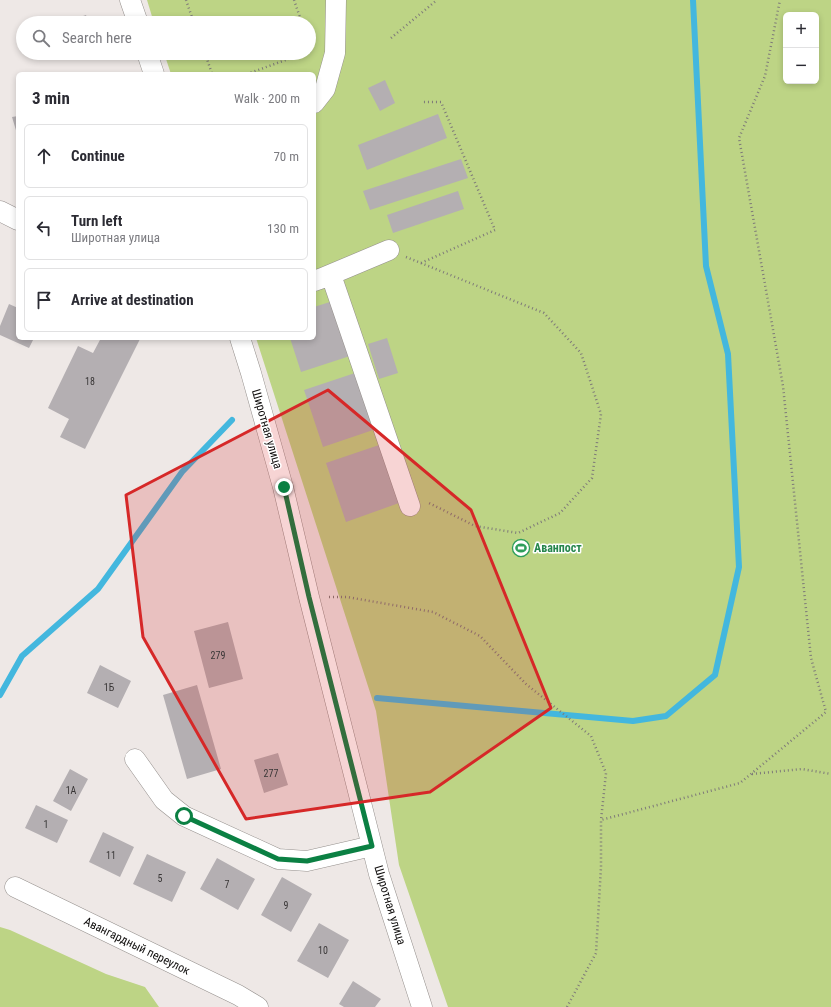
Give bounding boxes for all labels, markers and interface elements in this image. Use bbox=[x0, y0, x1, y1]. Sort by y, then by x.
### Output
map controls bbox=[783, 12, 819, 84]
button: + bbox=[783, 12, 819, 48]
search box bbox=[16, 16, 316, 60]
icon: search bbox=[30, 27, 52, 49]
text: Search here bbox=[62, 29, 132, 47]
button: − bbox=[783, 48, 819, 84]
text: 3 min bbox=[32, 88, 70, 108]
text: Walk · 200 m bbox=[234, 91, 300, 106]
icon: ahead bbox=[33, 145, 55, 167]
text: Continue bbox=[71, 147, 125, 165]
text: 70 m bbox=[273, 149, 299, 164]
text: Turn left bbox=[71, 212, 122, 230]
icon: left bbox=[33, 217, 55, 239]
text: 130 m bbox=[267, 221, 299, 236]
text: Широтная улица bbox=[71, 230, 160, 245]
icon: arrive bbox=[33, 289, 55, 311]
text: Arrive at destination bbox=[71, 291, 194, 309]
house number: 18 bbox=[85, 376, 95, 387]
street label: Широтная улица bbox=[249, 388, 285, 471]
route end bbox=[275, 478, 293, 496]
sports icon: Аванпост bbox=[511, 538, 531, 558]
place label: Аванпост bbox=[534, 541, 582, 555]
house number: 279 bbox=[211, 650, 225, 661]
house number: 1Б bbox=[104, 682, 115, 693]
house number: 277 bbox=[264, 768, 278, 779]
house number: 1А bbox=[66, 785, 77, 796]
route start bbox=[175, 807, 193, 825]
house number: 1 bbox=[44, 819, 48, 830]
house number: 11 bbox=[106, 850, 116, 861]
street label: Широтная улица bbox=[371, 864, 409, 947]
house number: 5 bbox=[158, 873, 163, 884]
house number: 7 bbox=[225, 879, 230, 890]
house number: 9 bbox=[284, 900, 289, 911]
street label: Авангардный переулок bbox=[82, 914, 193, 978]
house number: 10 bbox=[318, 945, 328, 956]

